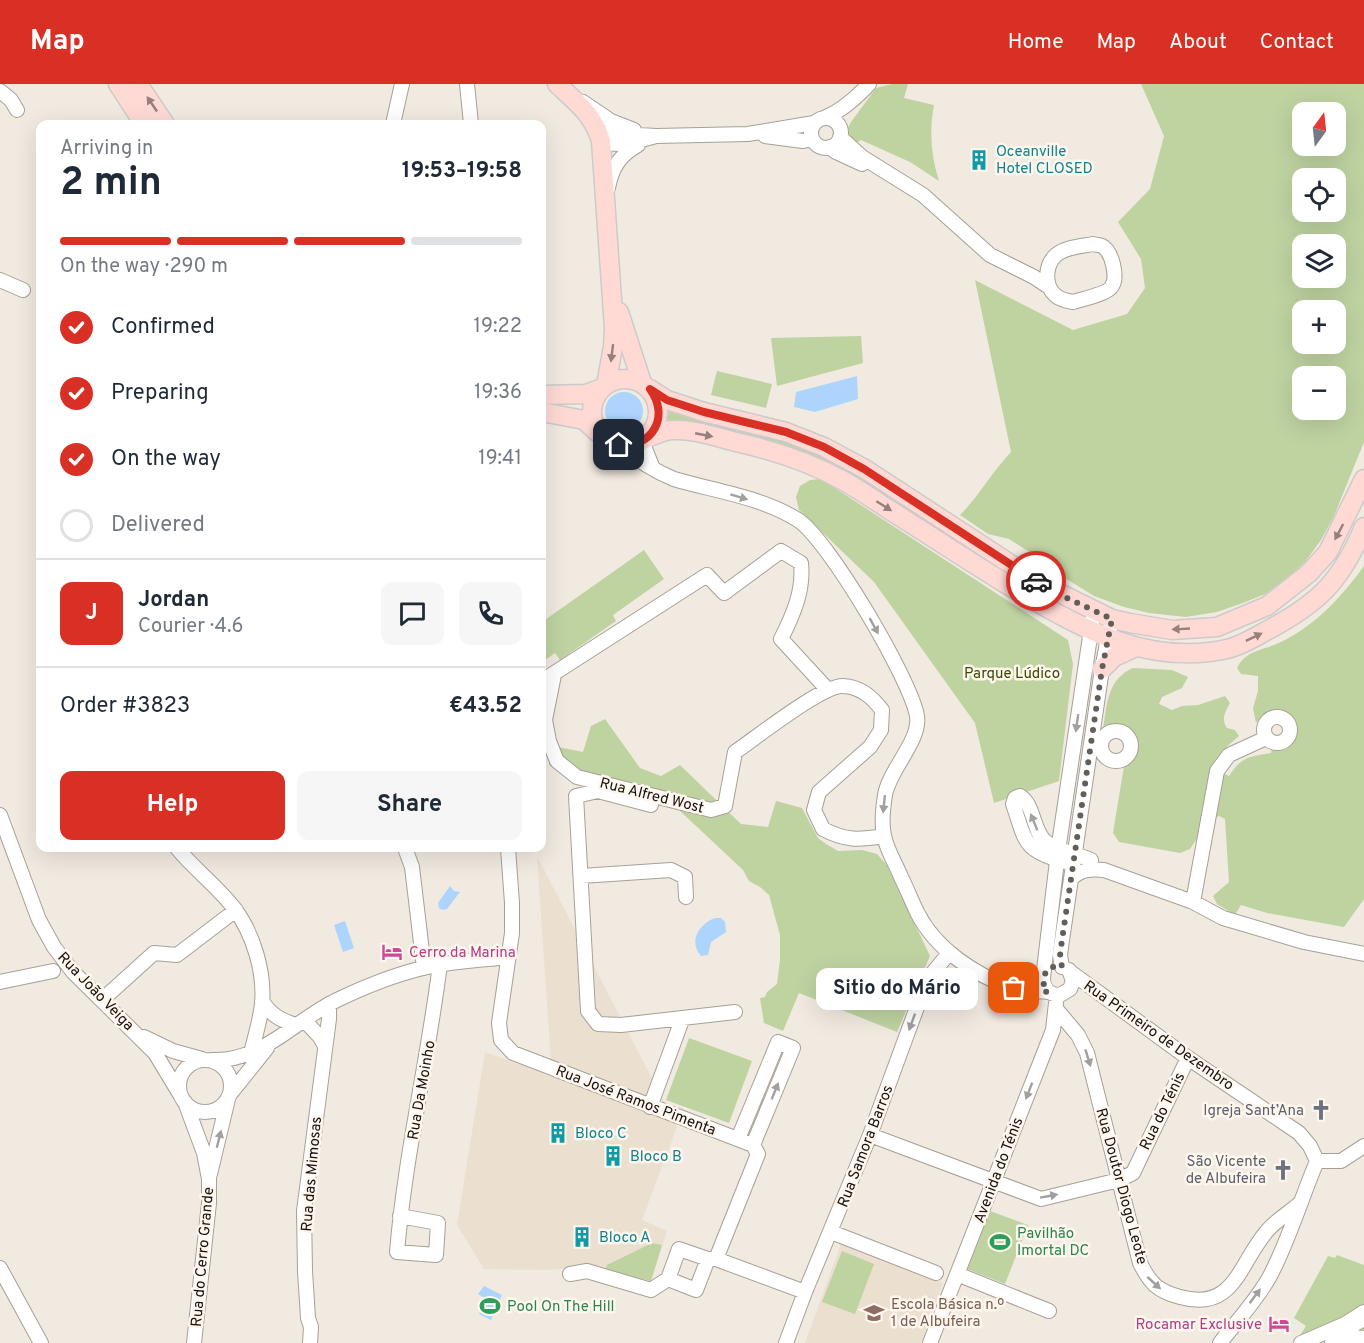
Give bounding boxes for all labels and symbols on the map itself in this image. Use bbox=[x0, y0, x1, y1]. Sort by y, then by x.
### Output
one-way arrow bbox=[147, 96, 158, 112]
north arrow bbox=[1292, 102, 1346, 156]
place label: Oceanville Hotel CLOSED bbox=[996, 143, 1093, 179]
building icon: Oceanville Hotel CLOSED bbox=[967, 148, 991, 172]
one-way arrow bbox=[607, 343, 617, 362]
pin bbox=[593, 419, 644, 470]
one-way arrow bbox=[695, 431, 714, 440]
one-way arrow bbox=[730, 493, 748, 502]
one-way arrow bbox=[876, 501, 892, 512]
one-way arrow bbox=[1334, 523, 1344, 540]
courier bbox=[1006, 551, 1066, 611]
one-way arrow bbox=[869, 618, 879, 635]
one-way arrow bbox=[1172, 625, 1191, 634]
one-way arrow bbox=[1245, 633, 1263, 643]
park label: Parque Lúdico bbox=[964, 665, 1060, 684]
one-way arrow bbox=[1072, 714, 1081, 733]
street label: Rua Alfred Wost bbox=[598, 774, 706, 819]
one-way arrow bbox=[879, 795, 889, 814]
one-way arrow bbox=[1029, 813, 1038, 831]
hotel icon: Cerro da Marina bbox=[380, 940, 404, 964]
place label: Cerro da Marina bbox=[409, 944, 516, 963]
street label: Rua João Veiga bbox=[53, 949, 137, 1035]
pin bbox=[988, 962, 1039, 1013]
callout: Sitio do Mário bbox=[816, 967, 978, 1009]
street label: Rua Primeiro de Dezembro bbox=[1079, 977, 1237, 1095]
one-way arrow bbox=[907, 1013, 917, 1031]
street label: Rua Da Moinho bbox=[404, 1039, 441, 1142]
one-way arrow bbox=[1084, 1049, 1093, 1067]
street label: Rua José Ramos Pimenta bbox=[553, 1062, 718, 1141]
street label: Rua do Ténis bbox=[1136, 1070, 1190, 1154]
one-way arrow bbox=[771, 1082, 780, 1100]
one-way arrow bbox=[1024, 1082, 1033, 1100]
street label: Rua Samora Barros bbox=[834, 1083, 898, 1210]
church icon: Igreja Sant’Ana bbox=[1309, 1098, 1333, 1122]
place label: Igreja Sant’Ana bbox=[1203, 1102, 1304, 1121]
street label: Rua Doutor Diogo Leote bbox=[1091, 1106, 1151, 1267]
street label: Avenida do Ténis bbox=[970, 1115, 1028, 1226]
street label: Rua das Mimosas bbox=[298, 1116, 327, 1232]
building icon: Bloco C bbox=[546, 1121, 570, 1145]
place label: Bloco C bbox=[575, 1125, 627, 1144]
one-way arrow bbox=[214, 1129, 224, 1148]
building icon: Bloco B bbox=[601, 1144, 625, 1168]
place label: Bloco B bbox=[630, 1148, 682, 1167]
place label: São Vicente de Albufeira bbox=[1186, 1153, 1266, 1189]
church icon: São Vicente de Albufeira bbox=[1271, 1158, 1295, 1182]
street label: Rua do Cerro Grande bbox=[188, 1186, 219, 1328]
one-way arrow bbox=[1040, 1191, 1059, 1200]
building icon: Bloco A bbox=[570, 1225, 594, 1249]
place label: Pavilhão Imortal DC bbox=[1017, 1225, 1089, 1261]
place label: Bloco A bbox=[599, 1229, 650, 1248]
sports icon: Pavilhão Imortal DC bbox=[988, 1230, 1012, 1254]
one-way arrow bbox=[1147, 1277, 1162, 1290]
one-way arrow bbox=[1249, 1289, 1261, 1304]
sports icon: Pool On The Hill bbox=[478, 1294, 502, 1318]
place label: Escola Básica n.º 1 de Albufeira bbox=[891, 1296, 1004, 1332]
place label: Pool On The Hill bbox=[507, 1298, 615, 1317]
school or university icon: Escola Básica n.º 1 de Albufeira bbox=[862, 1301, 886, 1325]
hotel icon: Rocamar Exclusive bbox=[1267, 1312, 1291, 1336]
place label: Rocamar Exclusive bbox=[1135, 1316, 1262, 1335]

